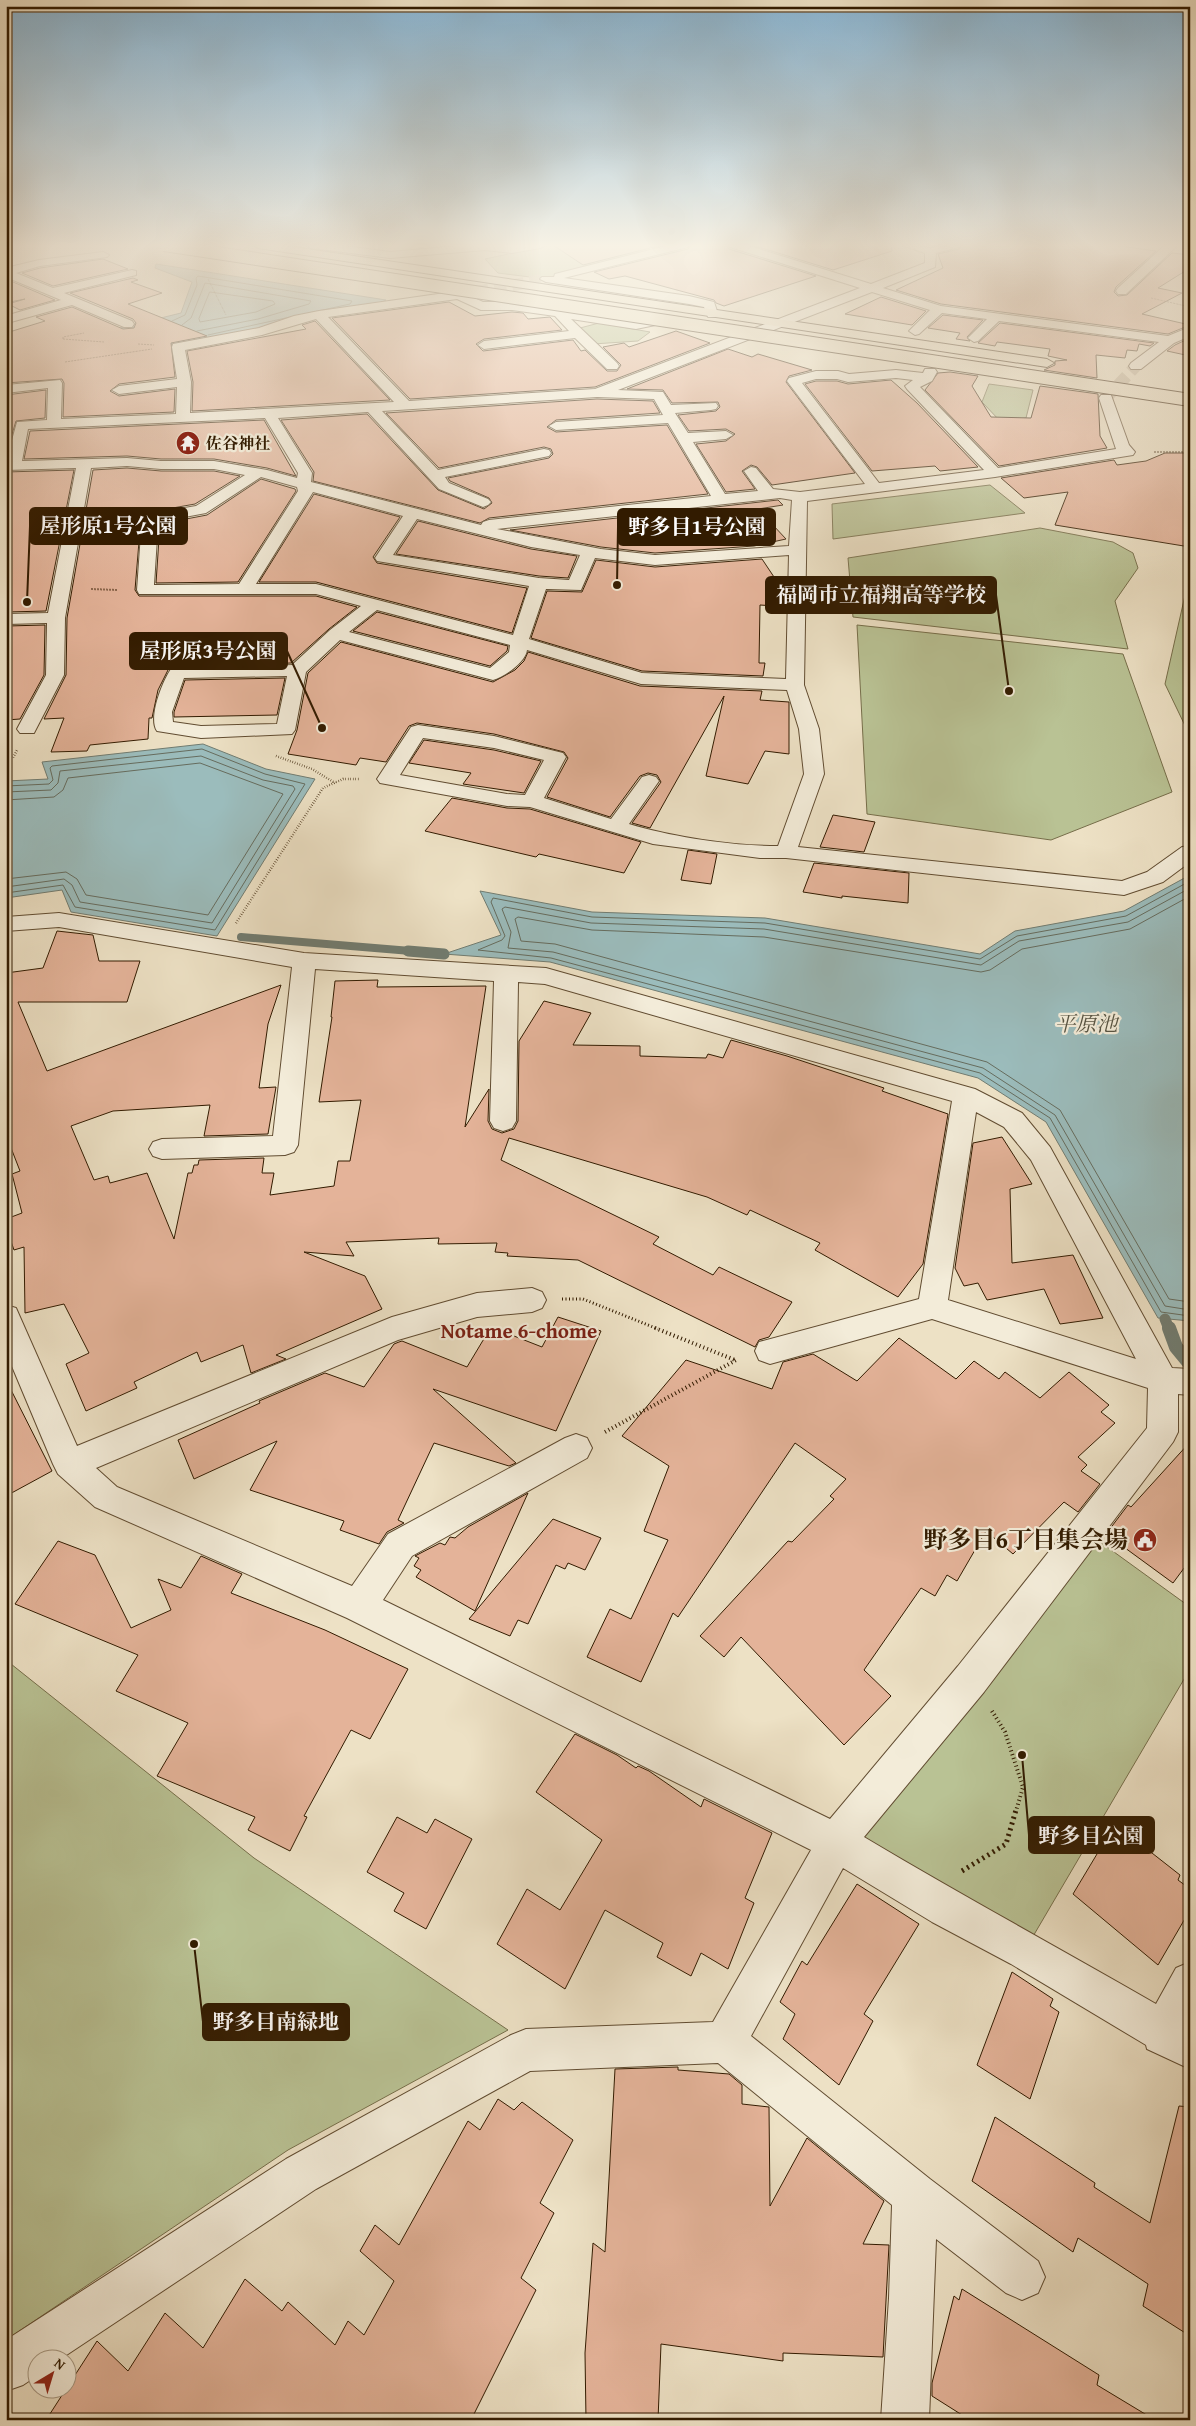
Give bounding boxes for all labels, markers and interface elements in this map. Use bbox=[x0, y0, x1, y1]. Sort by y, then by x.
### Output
temple icon: 佐谷神社 bbox=[175, 430, 201, 456]
place label: 佐谷神社 bbox=[206, 431, 270, 455]
callout: 屋形原1号公園 bbox=[30, 508, 187, 544]
callout: 野多目1号公園 bbox=[618, 509, 775, 545]
text: 屋形原1号公園 bbox=[40, 510, 176, 541]
text: 野多目1号公園 bbox=[629, 511, 765, 542]
callout: 福岡市立福翔高等学校 bbox=[766, 577, 996, 613]
text: 福岡市立福翔高等学校 bbox=[776, 579, 986, 610]
callout: 屋形原3号公園 bbox=[130, 633, 287, 669]
text: 屋形原3号公園 bbox=[140, 635, 276, 666]
water label: 平原池 bbox=[1055, 1008, 1119, 1039]
district label: Notame 6-chome bbox=[441, 1315, 597, 1346]
place label: 野多目6丁目集会場 bbox=[924, 1522, 1128, 1557]
public building icon: 野多目6丁目集会場 bbox=[1132, 1527, 1158, 1553]
callout: 野多目公園 bbox=[1029, 1817, 1154, 1853]
text: 野多目公園 bbox=[1039, 1820, 1144, 1851]
callout: 野多目南緑地 bbox=[203, 2004, 349, 2040]
text: 野多目南緑地 bbox=[213, 2006, 339, 2037]
north arrow bbox=[28, 2348, 78, 2398]
text: N bbox=[50, 2353, 70, 2375]

